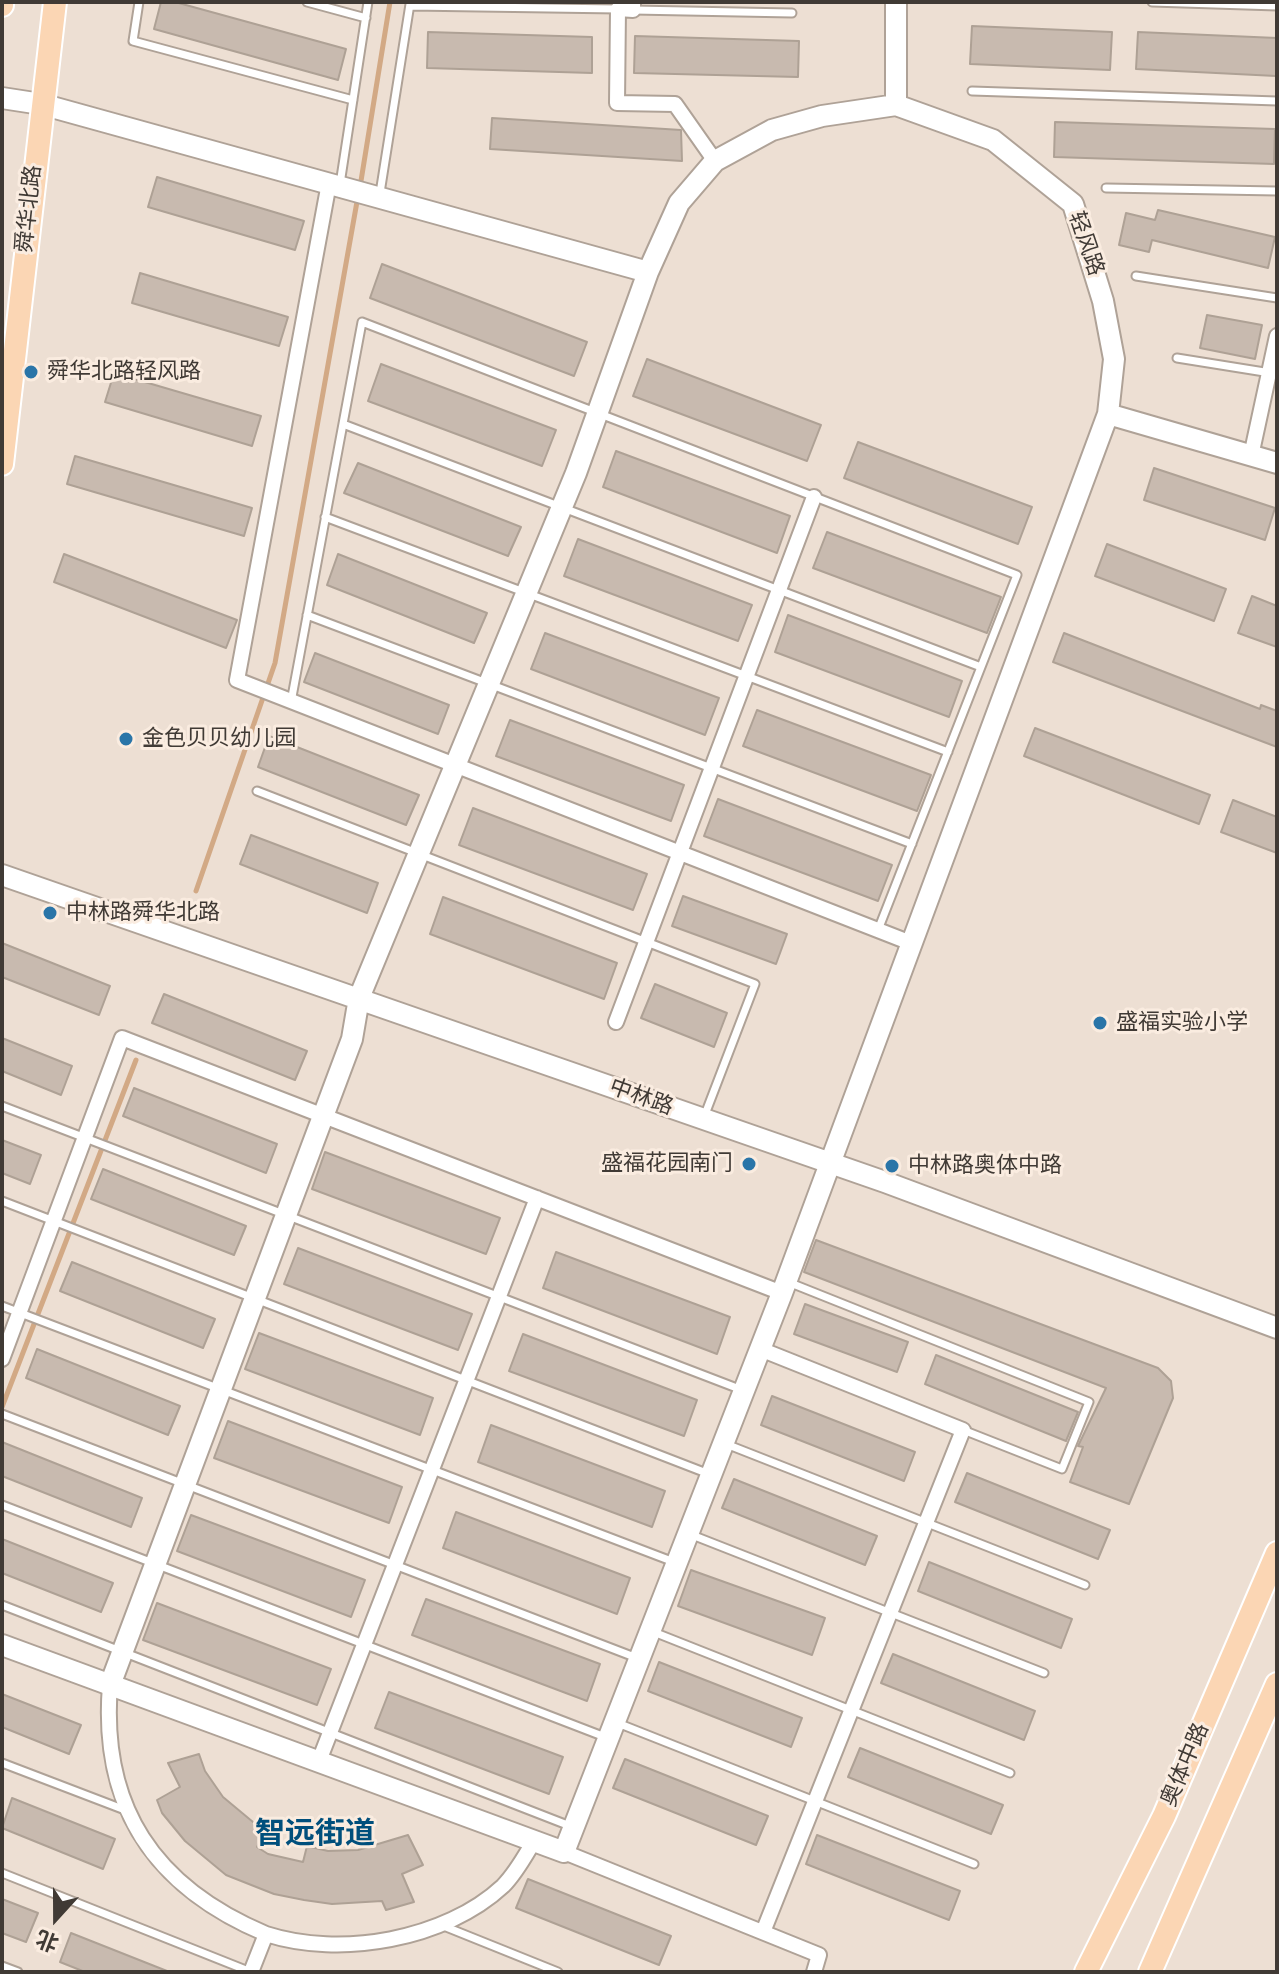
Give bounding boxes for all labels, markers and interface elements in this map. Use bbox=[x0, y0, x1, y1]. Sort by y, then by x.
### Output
street label: 舜华北路 bbox=[12, 164, 48, 254]
street label: 轻风路 bbox=[1062, 209, 1108, 279]
place label: 舜华北路轻风路 bbox=[47, 359, 201, 385]
marker: 舜华北路轻风路 bbox=[22, 363, 40, 381]
place label: 金色贝贝幼儿园 bbox=[142, 726, 296, 752]
marker: 金色贝贝幼儿园 bbox=[117, 730, 135, 748]
place label: 中林路舜华北路 bbox=[66, 900, 220, 926]
marker: 中林路舜华北路 bbox=[41, 904, 59, 922]
place label: 盛福实验小学 bbox=[1116, 1010, 1248, 1036]
marker: 盛福实验小学 bbox=[1091, 1014, 1109, 1032]
street label: 中林路 bbox=[605, 1074, 677, 1122]
place label: 盛福花园南门 bbox=[601, 1151, 733, 1177]
place label: 中林路奥体中路 bbox=[908, 1153, 1062, 1179]
marker: 盛福花园南门 bbox=[740, 1155, 758, 1173]
marker: 中林路奥体中路 bbox=[883, 1157, 901, 1175]
street label: 奥体中路 bbox=[1157, 1719, 1215, 1811]
district label: 智远街道 bbox=[255, 1817, 375, 1853]
north arrow bbox=[16, 1878, 96, 1958]
text: 北 bbox=[32, 1925, 62, 1956]

